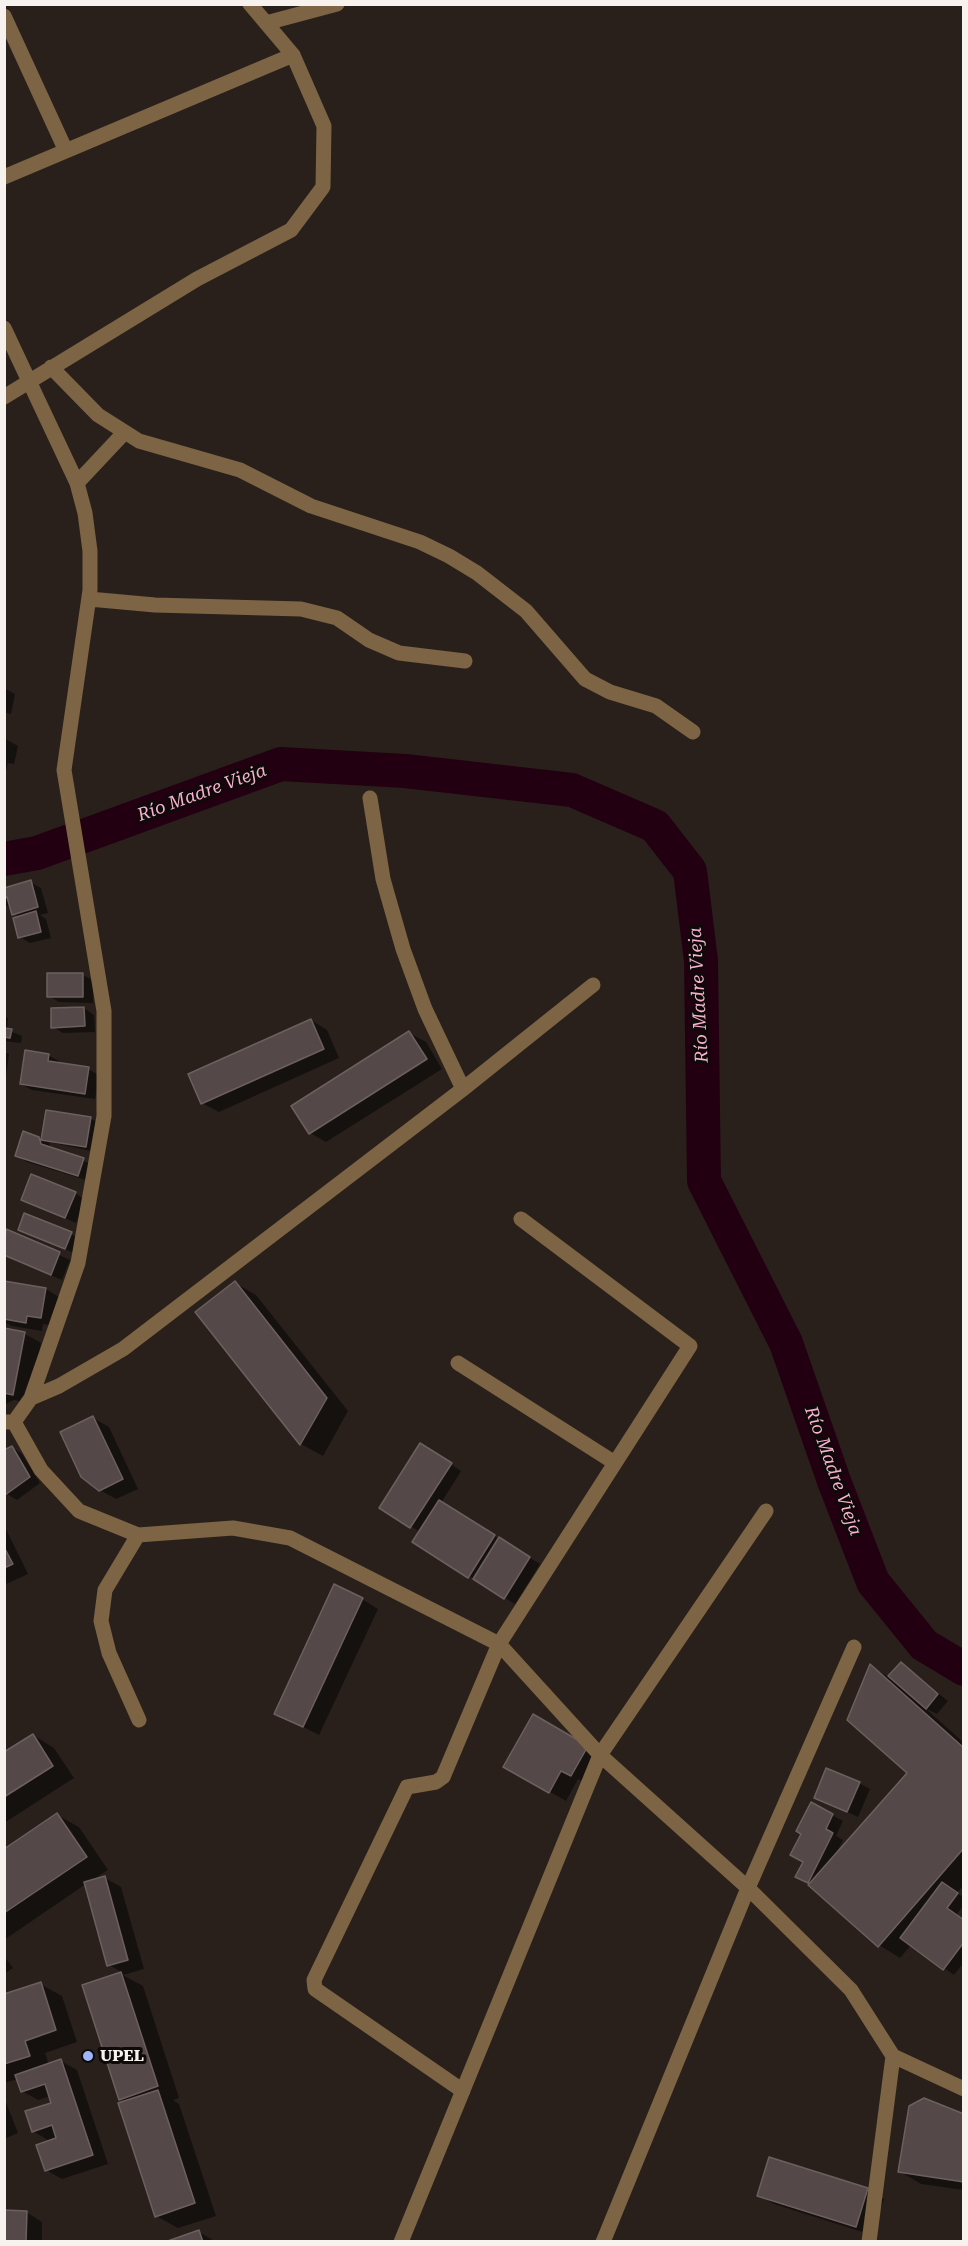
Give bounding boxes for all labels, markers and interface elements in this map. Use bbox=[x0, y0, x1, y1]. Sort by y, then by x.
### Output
water label: Río Madre Vieja bbox=[135, 760, 269, 826]
water label: Río Madre Vieja bbox=[685, 927, 713, 1063]
water label: Río Madre Vieja bbox=[800, 1404, 866, 1538]
place label: UPEL bbox=[100, 2046, 144, 2066]
marker: UPEL bbox=[81, 2049, 95, 2063]

